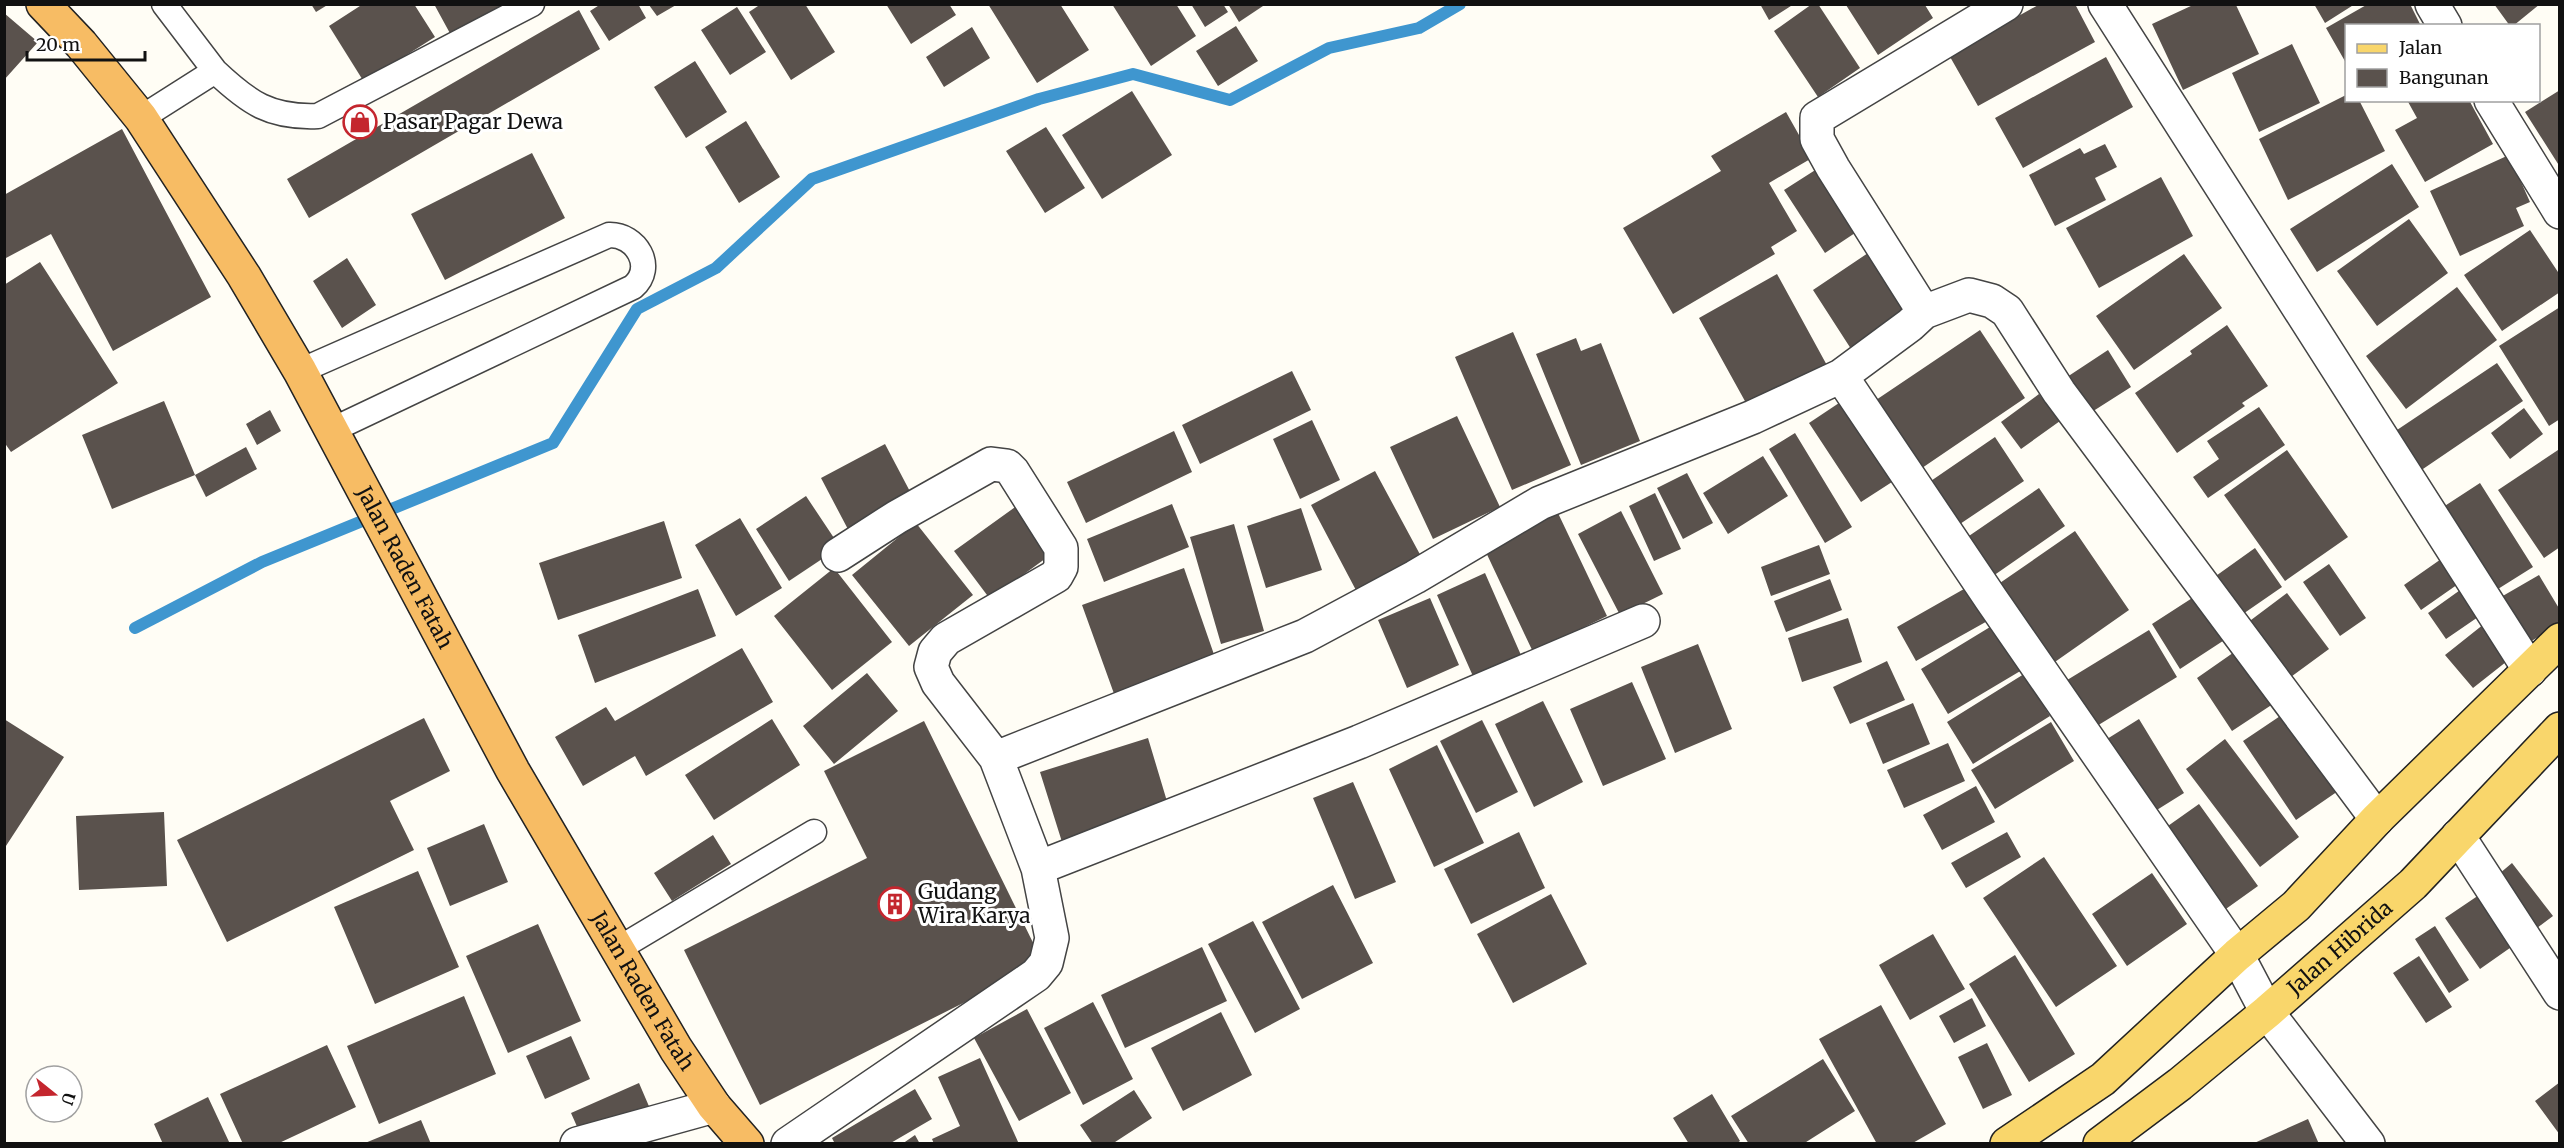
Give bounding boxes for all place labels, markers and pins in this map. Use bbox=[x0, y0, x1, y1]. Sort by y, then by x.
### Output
shop icon: Pasar Pagar Dewa bbox=[342, 104, 378, 140]
place label: Pasar Pagar Dewa bbox=[383, 108, 563, 135]
place label: Gudang Wira Karya bbox=[917, 878, 1031, 929]
building icon: Gudang Wira Karya bbox=[877, 886, 913, 922]

